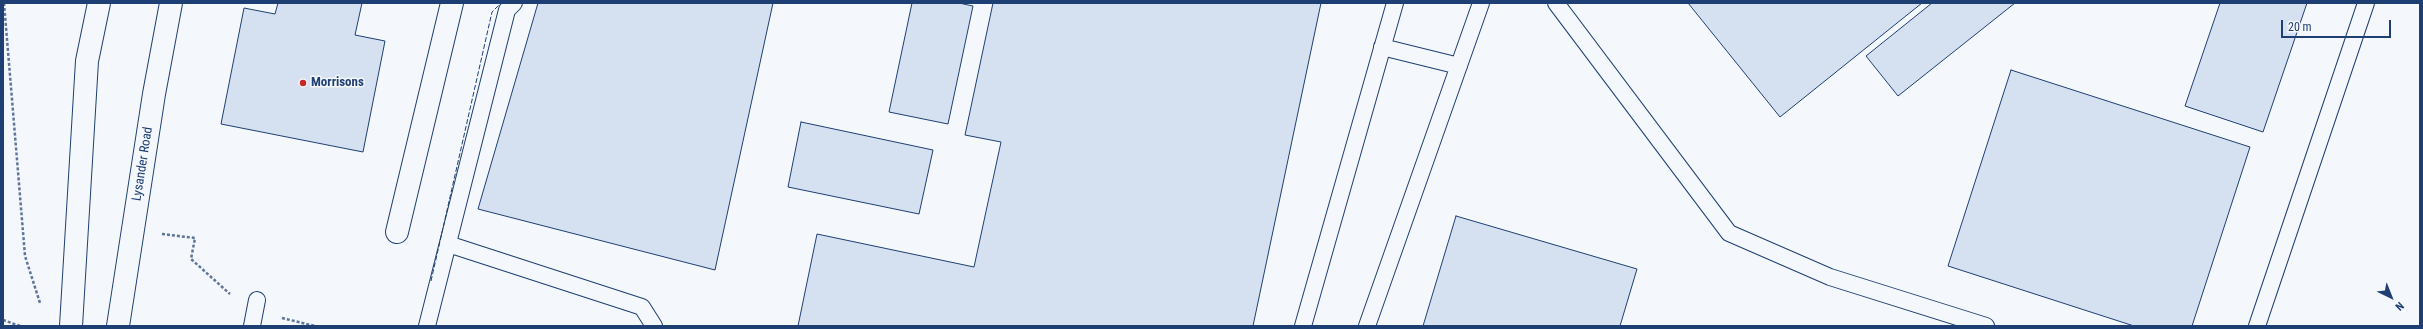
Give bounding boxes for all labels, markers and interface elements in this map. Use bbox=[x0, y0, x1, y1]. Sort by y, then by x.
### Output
scale bar bbox=[2283, 12, 2393, 38]
text: 20 m bbox=[2288, 20, 2312, 34]
place label: Morrisons bbox=[311, 75, 364, 91]
marker: Morrisons bbox=[298, 78, 308, 88]
street label: Lysander Road bbox=[129, 126, 157, 202]
north arrow bbox=[2371, 277, 2411, 317]
text: N bbox=[2393, 299, 2406, 313]

